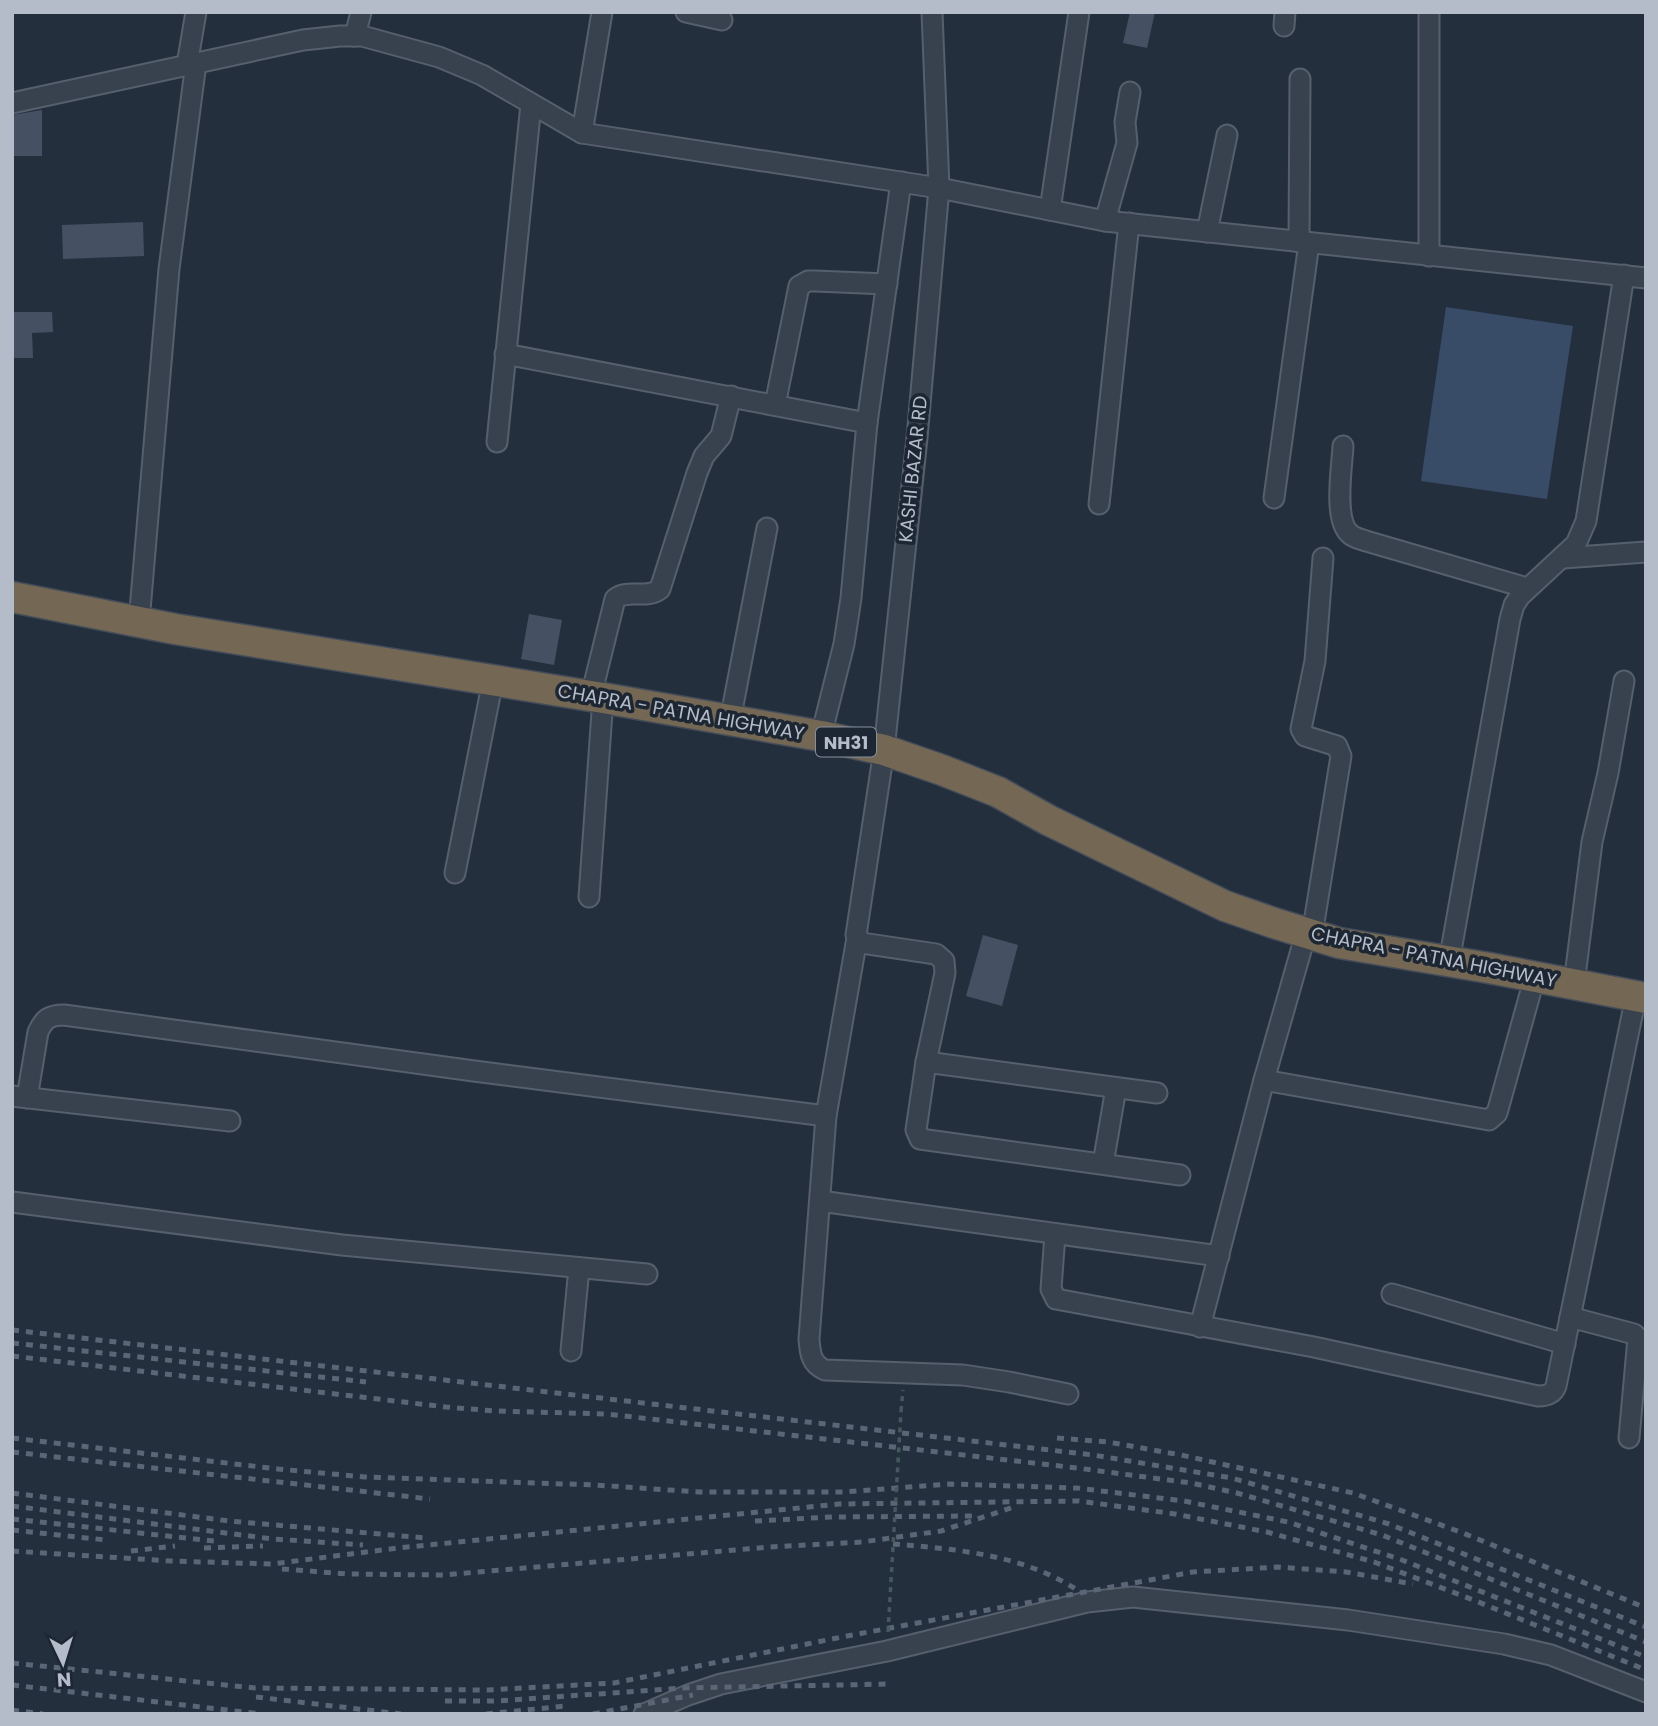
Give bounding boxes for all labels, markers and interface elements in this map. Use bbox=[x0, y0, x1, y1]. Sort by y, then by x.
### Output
street label: KASHI BAZAR RD bbox=[892, 394, 934, 544]
street label: CHAPRA - PATNA HIGHWAY bbox=[555, 677, 807, 747]
road number: NH31 bbox=[816, 728, 876, 756]
street label: CHAPRA - PATNA HIGHWAY bbox=[1309, 920, 1559, 994]
north arrow bbox=[28, 1628, 98, 1698]
text: N bbox=[56, 1665, 72, 1693]

